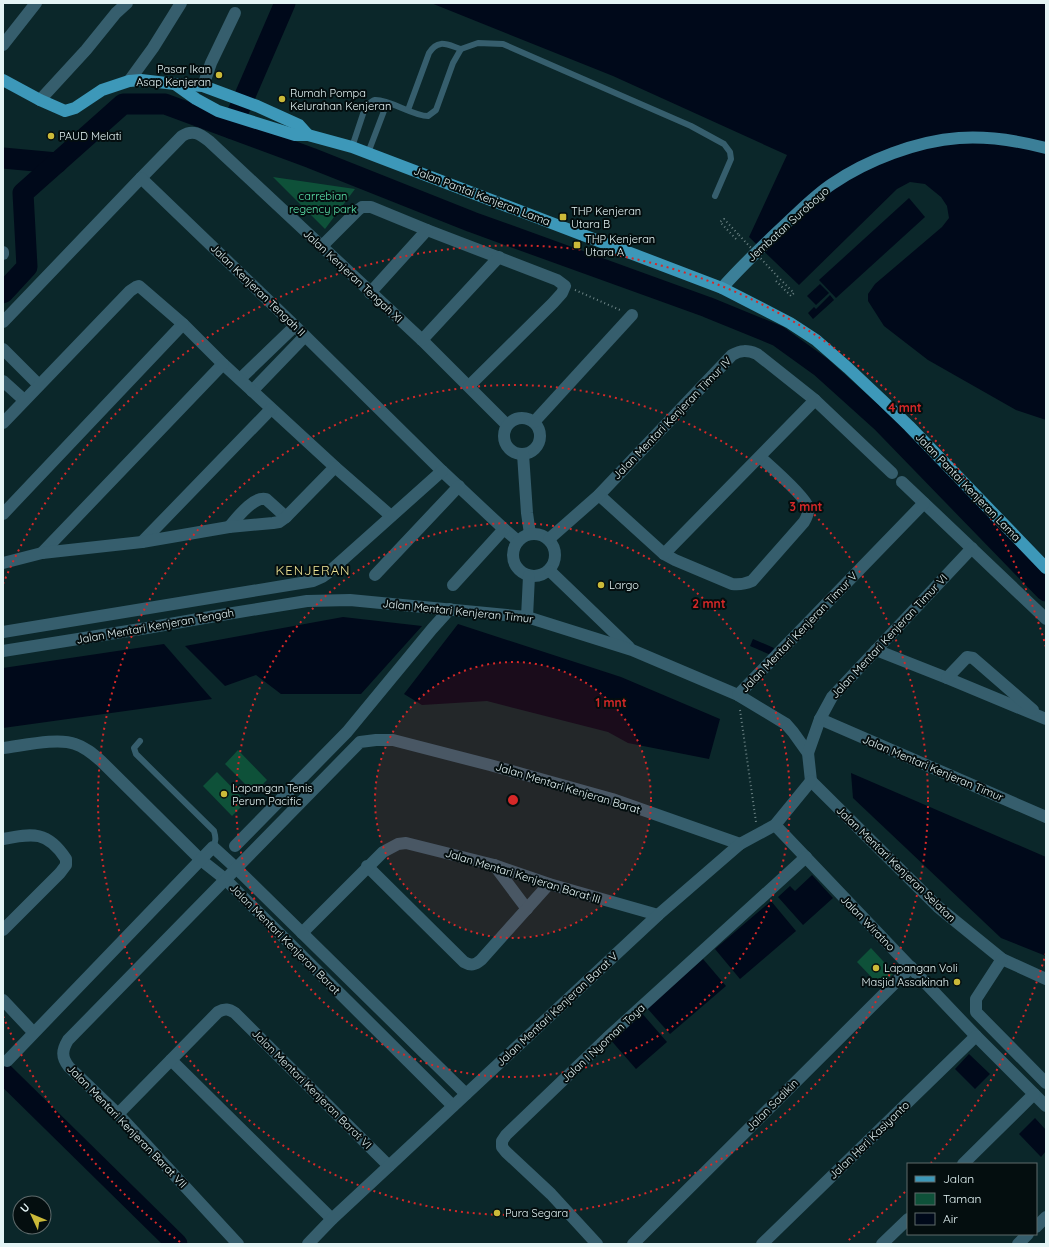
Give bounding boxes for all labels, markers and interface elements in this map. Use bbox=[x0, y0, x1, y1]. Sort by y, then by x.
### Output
place label: Pasar Ikan Asap Kenjeran bbox=[136, 62, 211, 89]
marker: Pasar Ikan Asap Kenjeran bbox=[214, 70, 224, 80]
place label: Rumah Pompa Kelurahan Kenjeran bbox=[290, 86, 391, 113]
marker: Rumah Pompa Kelurahan Kenjeran bbox=[277, 94, 287, 104]
place label: PAUD Melati bbox=[59, 129, 121, 143]
marker: PAUD Melati bbox=[46, 131, 56, 141]
street label: Jalan Pantai Kenjeran Lama bbox=[412, 163, 552, 229]
street label: Jembatan Suroboyo bbox=[744, 183, 832, 264]
park label: carrebian regency park bbox=[289, 189, 357, 216]
place label: THP Kenjeran Utara B bbox=[571, 204, 641, 231]
marker: THP Kenjeran Utara B bbox=[558, 212, 568, 222]
street label: Jalan Kenjeran Tengah XI bbox=[300, 226, 406, 326]
place label: THP Kenjeran Utara A bbox=[585, 232, 655, 259]
marker: THP Kenjeran Utara A bbox=[572, 240, 582, 250]
street label: Jalan Kenjeran Tengah II bbox=[208, 241, 308, 339]
street label: Jalan Mentari Kenjeran Timur IV bbox=[610, 354, 734, 482]
text: 4 mnt bbox=[888, 400, 922, 415]
street label: Jalan Pantai Kenjeran Lama bbox=[913, 430, 1023, 544]
text: 3 mnt bbox=[790, 499, 823, 514]
district label: KENJERAN bbox=[275, 562, 351, 578]
street label: Jalan Mentari Kenjeran Timur V bbox=[738, 569, 860, 695]
street label: Jalan Mentari Kenjeran Timur VI bbox=[828, 571, 950, 701]
place label: Largo bbox=[609, 578, 639, 592]
marker: Largo bbox=[596, 580, 606, 590]
street label: Jalan Mentari Kenjeran Timur bbox=[382, 596, 535, 626]
text: 2 mnt bbox=[692, 596, 726, 611]
street label: Jalan Mentari Kenjeran Tengah bbox=[75, 605, 235, 647]
text: 1 mnt bbox=[595, 695, 627, 710]
street label: Jalan Mentari Kenjeran Timur bbox=[860, 732, 1006, 804]
street label: Jalan Mentari Kenjeran Barat bbox=[494, 759, 642, 817]
place label: Lapangan Tenis Perum Pacific bbox=[232, 781, 312, 808]
marker: Lapangan Tenis Perum Pacific bbox=[219, 789, 229, 799]
centre of rings bbox=[506, 793, 520, 807]
street label: Jalan Mentari Kenjeran Selatan bbox=[833, 803, 959, 925]
street label: Jalan Mentari Kenjeran Barat III bbox=[444, 846, 602, 906]
street label: Jalan Mentari Kenjeran Barat bbox=[227, 881, 343, 997]
street label: Jalan Wiratno bbox=[838, 892, 898, 954]
street label: Jalan Mentari Kenjeran Barat V bbox=[493, 949, 621, 1069]
place label: Lapangan Voli bbox=[884, 961, 958, 975]
marker: Lapangan Voli bbox=[871, 963, 881, 973]
place label: Masjid Assakinah bbox=[861, 975, 949, 989]
marker: Masjid Assakinah bbox=[952, 977, 962, 987]
street label: Jalan I Nyoman Toya bbox=[558, 1001, 648, 1085]
street label: Jalan Mentari Kenjeran Barat VI bbox=[249, 1026, 375, 1152]
street label: Jalan Mentari Kenjeran Barat VII bbox=[64, 1061, 190, 1191]
street label: Jalan Sadikin bbox=[743, 1076, 801, 1134]
street label: Jalan Heri Kasiyanto bbox=[826, 1098, 912, 1182]
legend bbox=[907, 1163, 1037, 1235]
text: Jalan bbox=[943, 1171, 974, 1186]
text: Taman bbox=[943, 1191, 981, 1206]
north arrow bbox=[12, 1195, 52, 1235]
text: U bbox=[17, 1200, 33, 1216]
place label: Pura Segara bbox=[505, 1206, 568, 1220]
marker: Pura Segara bbox=[492, 1208, 502, 1218]
text: Air bbox=[943, 1211, 958, 1226]

